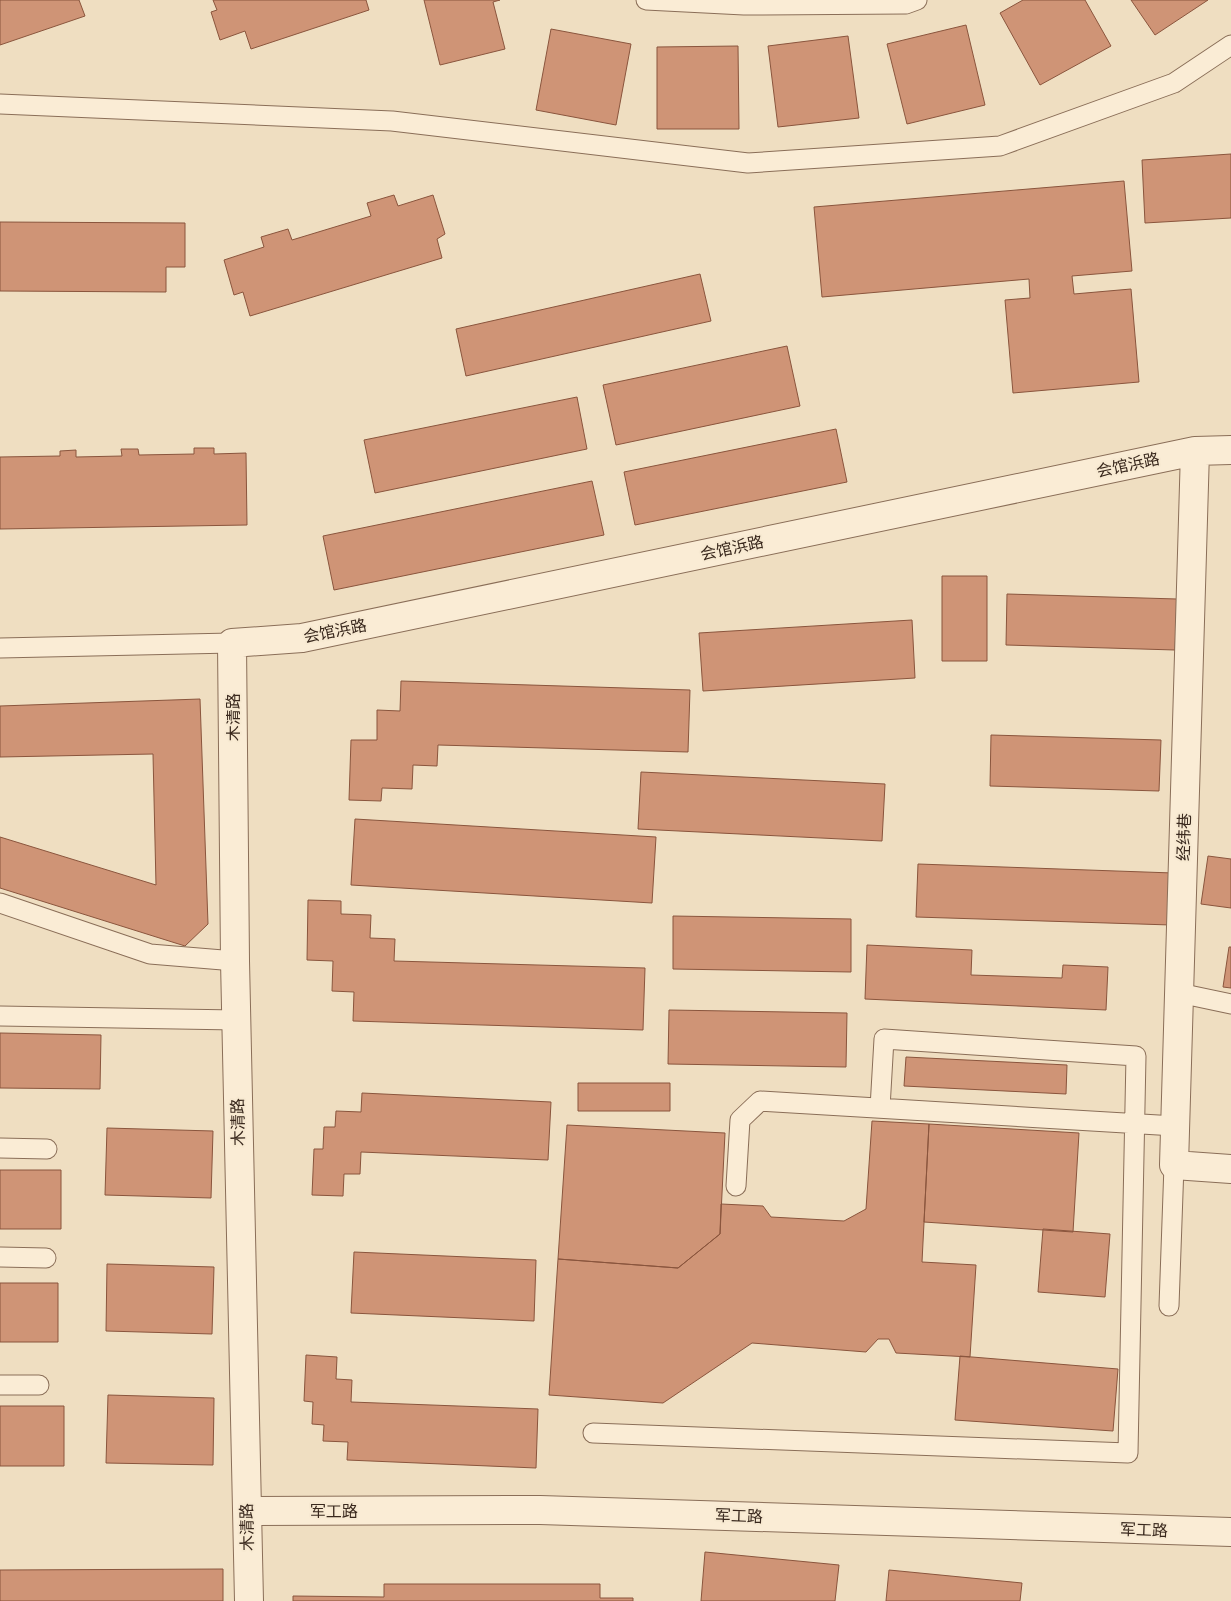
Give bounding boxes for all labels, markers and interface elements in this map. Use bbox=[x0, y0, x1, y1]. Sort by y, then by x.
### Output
street label: 会馆浜路 bbox=[1095, 449, 1161, 481]
street label: 会馆浜路 bbox=[699, 532, 765, 564]
street label: 会馆浜路 bbox=[302, 616, 368, 646]
street label: 木清路 bbox=[224, 693, 243, 741]
street label: 经纬巷 bbox=[1174, 813, 1194, 861]
street label: 木清路 bbox=[228, 1098, 248, 1146]
street label: 军工路 bbox=[310, 1502, 358, 1521]
street label: 木清路 bbox=[237, 1503, 257, 1551]
street label: 军工路 bbox=[715, 1506, 763, 1526]
street label: 军工路 bbox=[1120, 1520, 1168, 1540]

